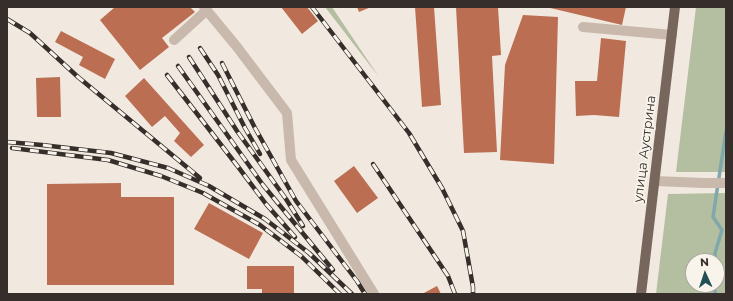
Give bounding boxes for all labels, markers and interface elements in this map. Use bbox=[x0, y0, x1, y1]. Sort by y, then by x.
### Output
street label: улица Аустрина bbox=[631, 94, 659, 204]
north arrow bbox=[685, 253, 725, 293]
text: N bbox=[700, 255, 709, 269]

